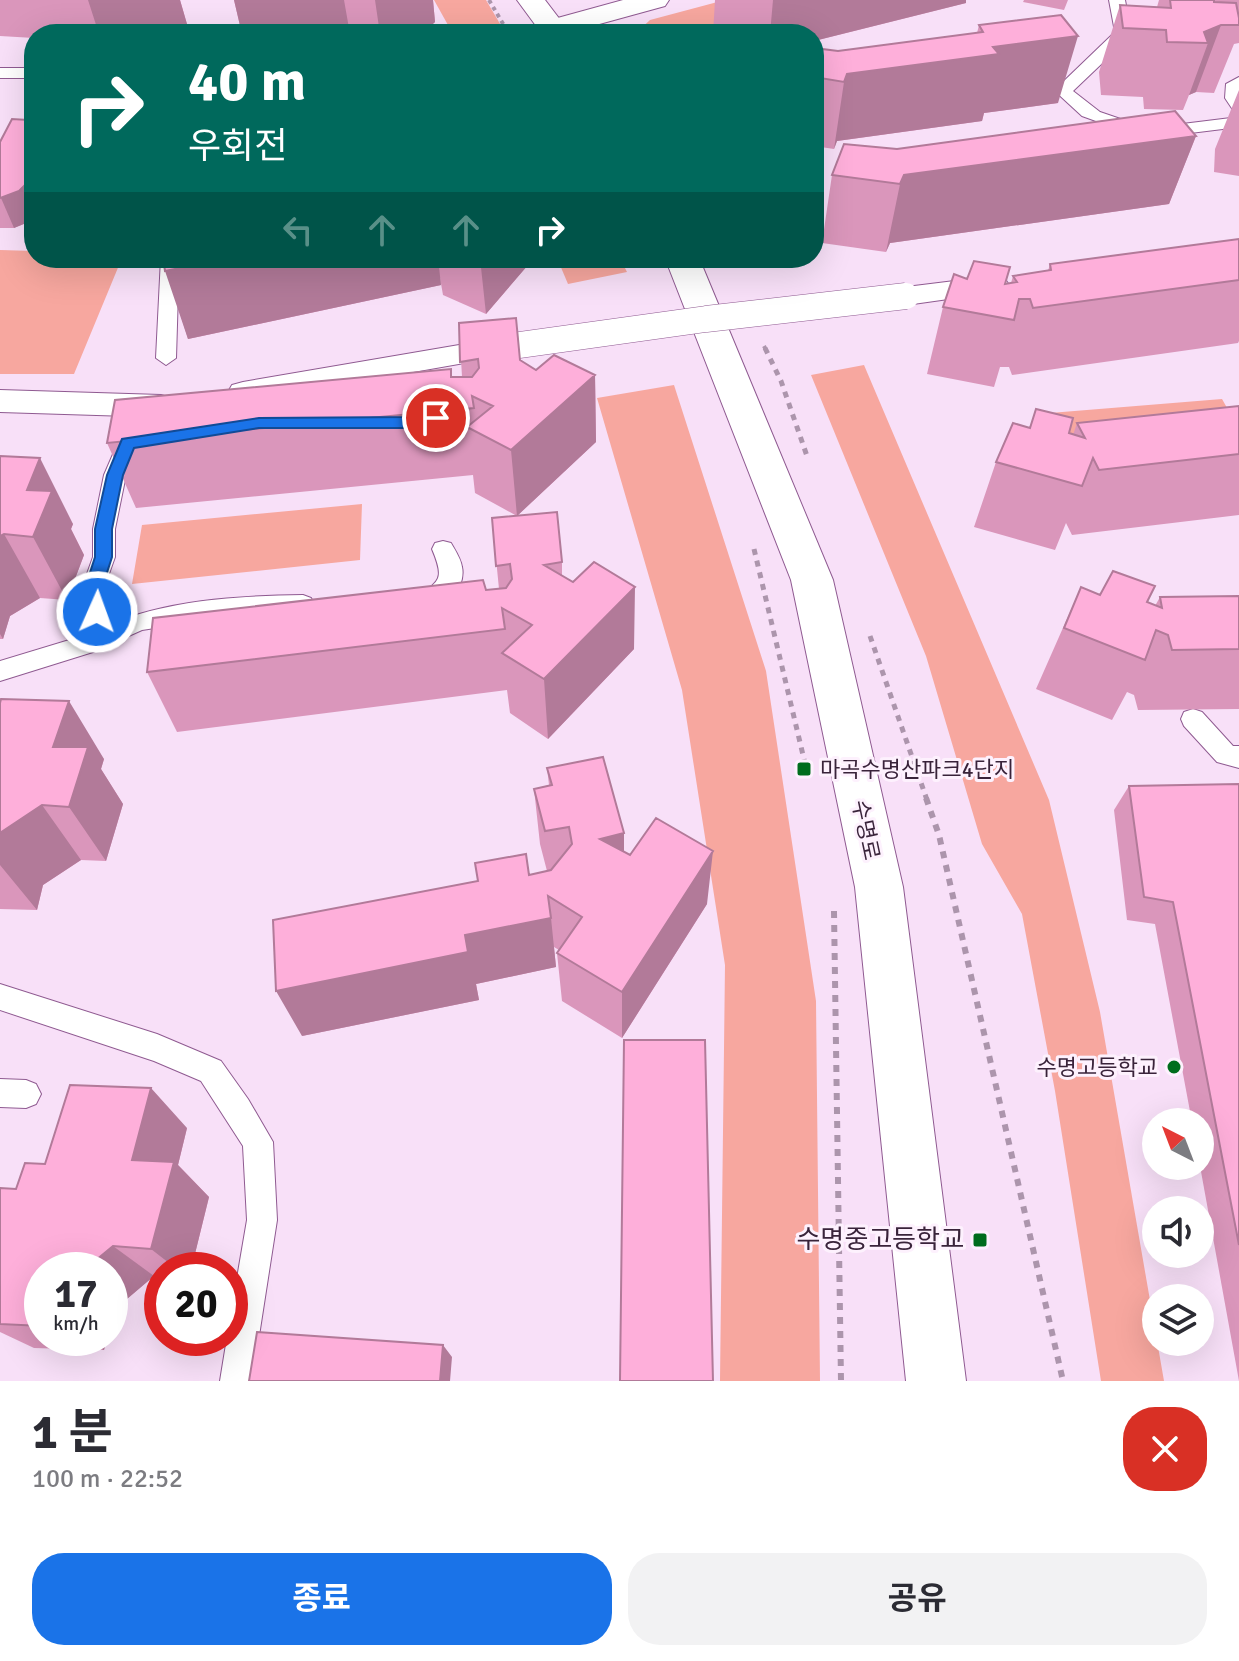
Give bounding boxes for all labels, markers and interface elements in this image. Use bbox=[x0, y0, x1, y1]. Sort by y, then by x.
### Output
text: 40 m bbox=[188, 47, 306, 116]
icon: right bbox=[56, 56, 160, 160]
text: 우회전 bbox=[188, 124, 287, 169]
icon: left bbox=[276, 208, 320, 252]
icon: ahead bbox=[360, 208, 404, 252]
icon: ahead bbox=[444, 208, 488, 252]
icon: right bbox=[528, 208, 572, 252]
pin bbox=[402, 384, 470, 452]
icon: arrive bbox=[414, 396, 458, 440]
position arrow bbox=[55, 570, 139, 654]
place label: 마곡수명산파크4단지 bbox=[820, 756, 1014, 783]
marker: 마곡수명산파크4단지 bbox=[795, 760, 813, 778]
street label: 수명로 bbox=[846, 797, 886, 863]
place label: 수명고등학교 bbox=[1037, 1054, 1158, 1081]
marker: 수명고등학교 bbox=[1165, 1058, 1183, 1076]
north arrow bbox=[1142, 1108, 1214, 1180]
map controls bbox=[1142, 1108, 1214, 1356]
button: sound bbox=[1142, 1196, 1214, 1268]
place label: 수명중고등학교 bbox=[797, 1224, 964, 1256]
marker: 수명중고등학교 bbox=[971, 1231, 989, 1249]
speed limit sign: 20 bbox=[144, 1252, 248, 1356]
text: 17 bbox=[54, 1269, 98, 1319]
button: layers bbox=[1142, 1284, 1214, 1356]
text: km/h bbox=[53, 1311, 99, 1336]
text: 1 분 bbox=[32, 1403, 113, 1462]
button: close bbox=[1123, 1407, 1207, 1491]
text: 100 m · 22:52 bbox=[32, 1463, 183, 1495]
button: 종료 bbox=[32, 1553, 612, 1645]
button: 공유 bbox=[628, 1553, 1207, 1645]

